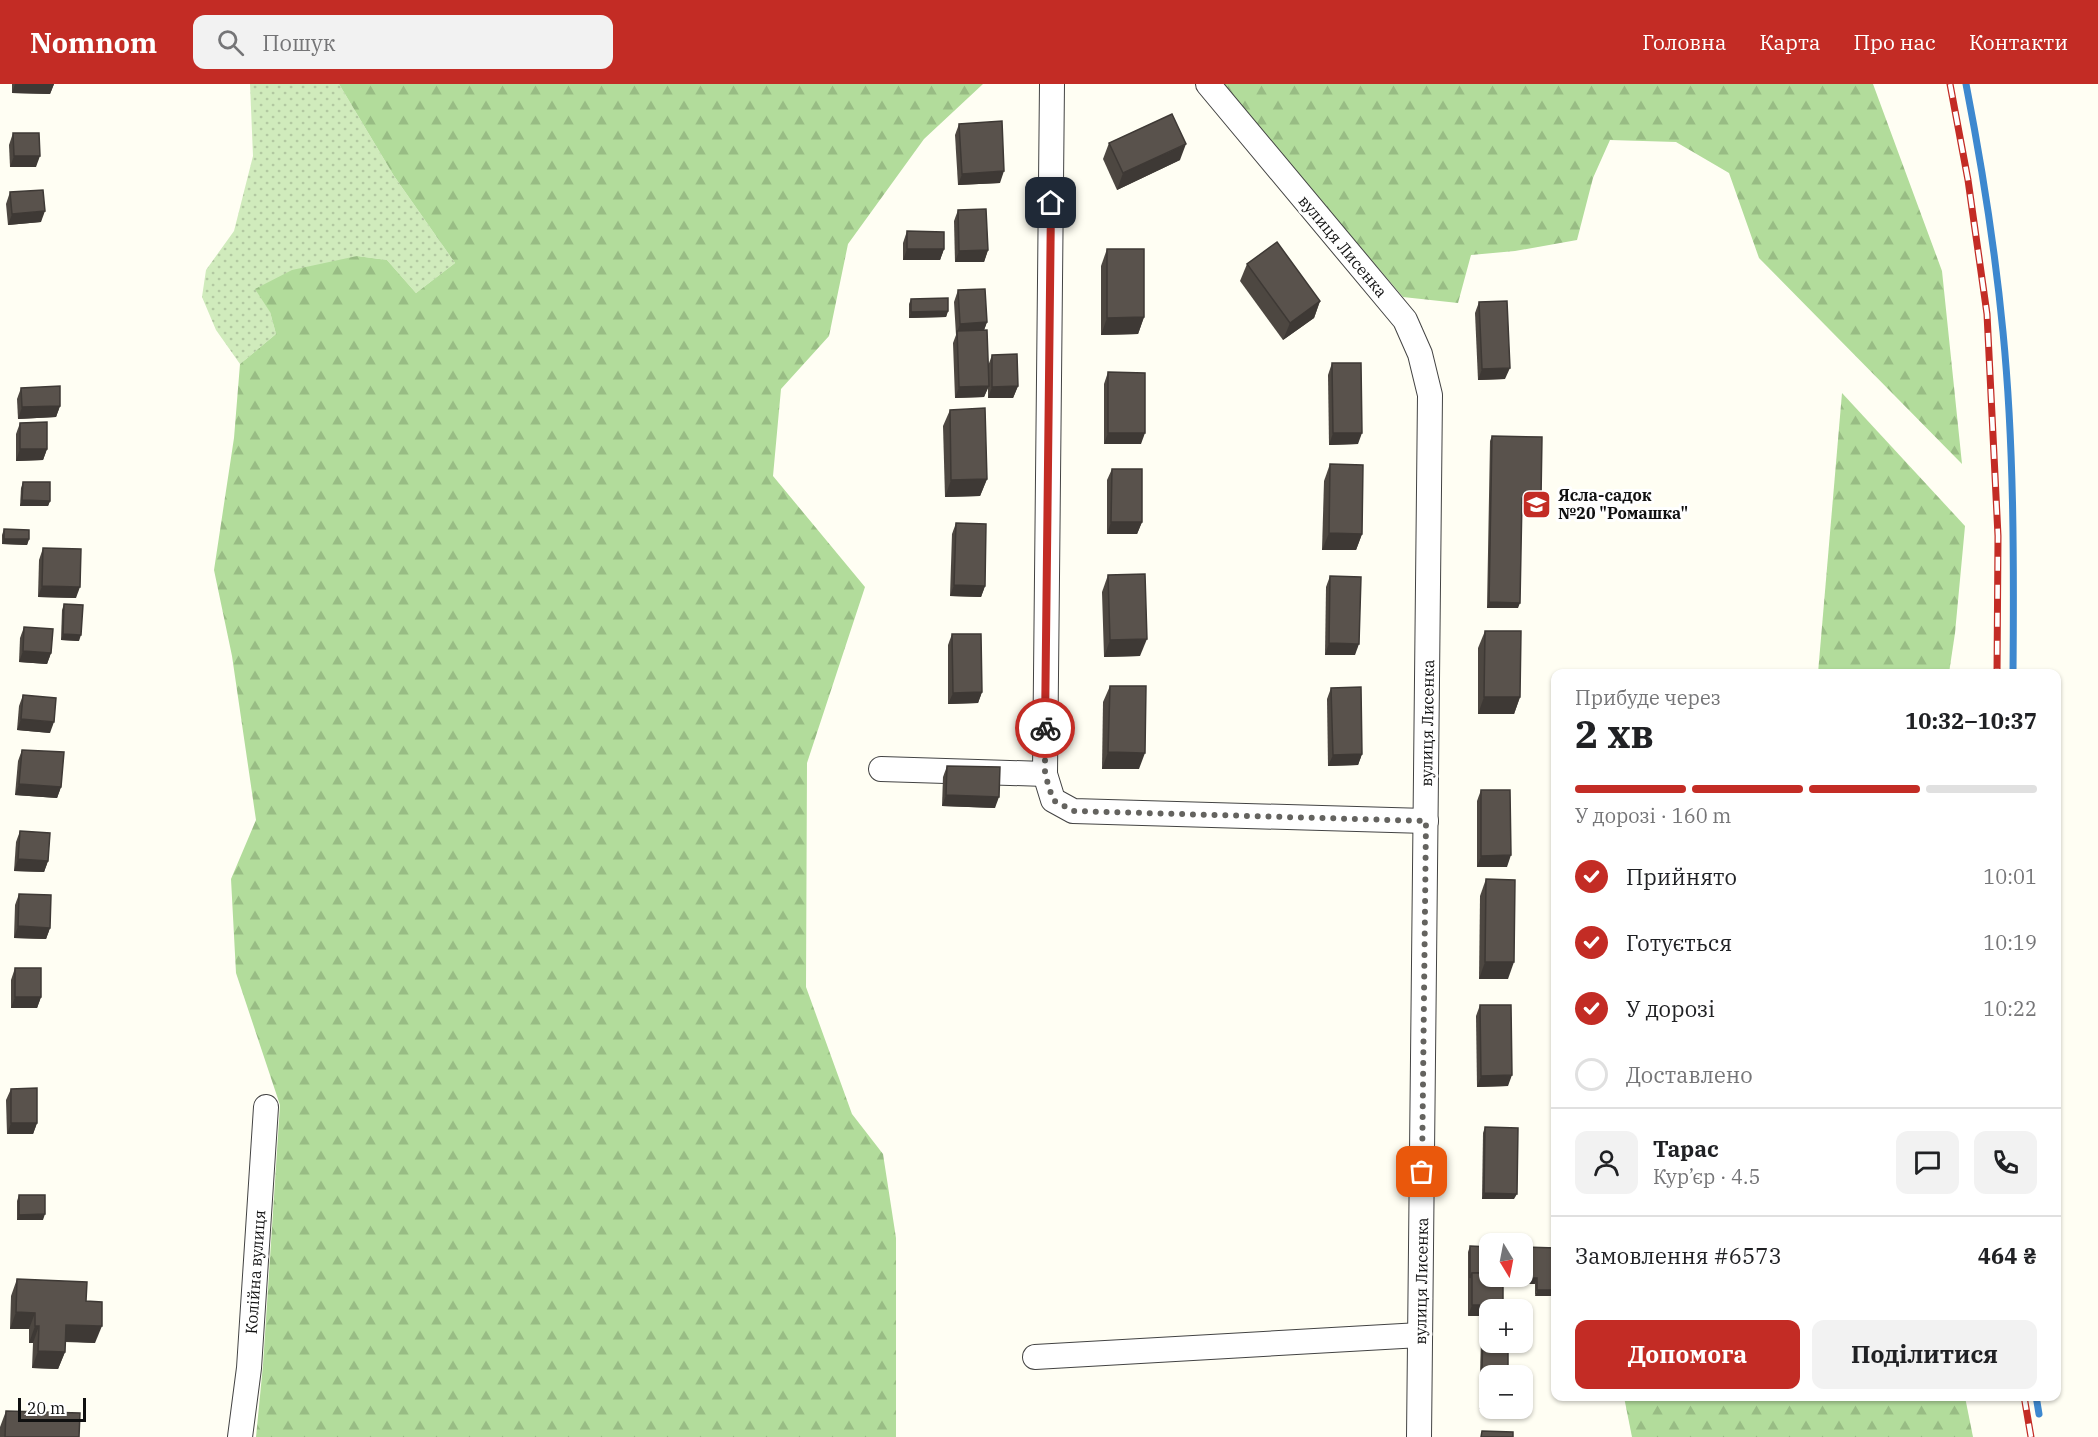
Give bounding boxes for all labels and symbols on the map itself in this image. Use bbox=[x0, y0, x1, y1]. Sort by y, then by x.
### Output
pin bbox=[1025, 177, 1076, 228]
street label: вулиця Лисенка bbox=[1294, 191, 1392, 301]
place label: Ясла-садок №20 "Ромашка" bbox=[1558, 485, 1688, 523]
school or university icon: Ясла-садок №20 "Ромашка" bbox=[1521, 488, 1553, 520]
street label: вулиця Лисенка bbox=[1416, 659, 1438, 787]
courier bbox=[1015, 698, 1075, 758]
pin bbox=[1396, 1146, 1447, 1197]
street label: Колійна вулиця bbox=[241, 1209, 269, 1335]
street label: вулиця Лисенка bbox=[1410, 1217, 1432, 1345]
north arrow bbox=[1479, 1233, 1533, 1287]
scale bar bbox=[18, 1395, 86, 1422]

